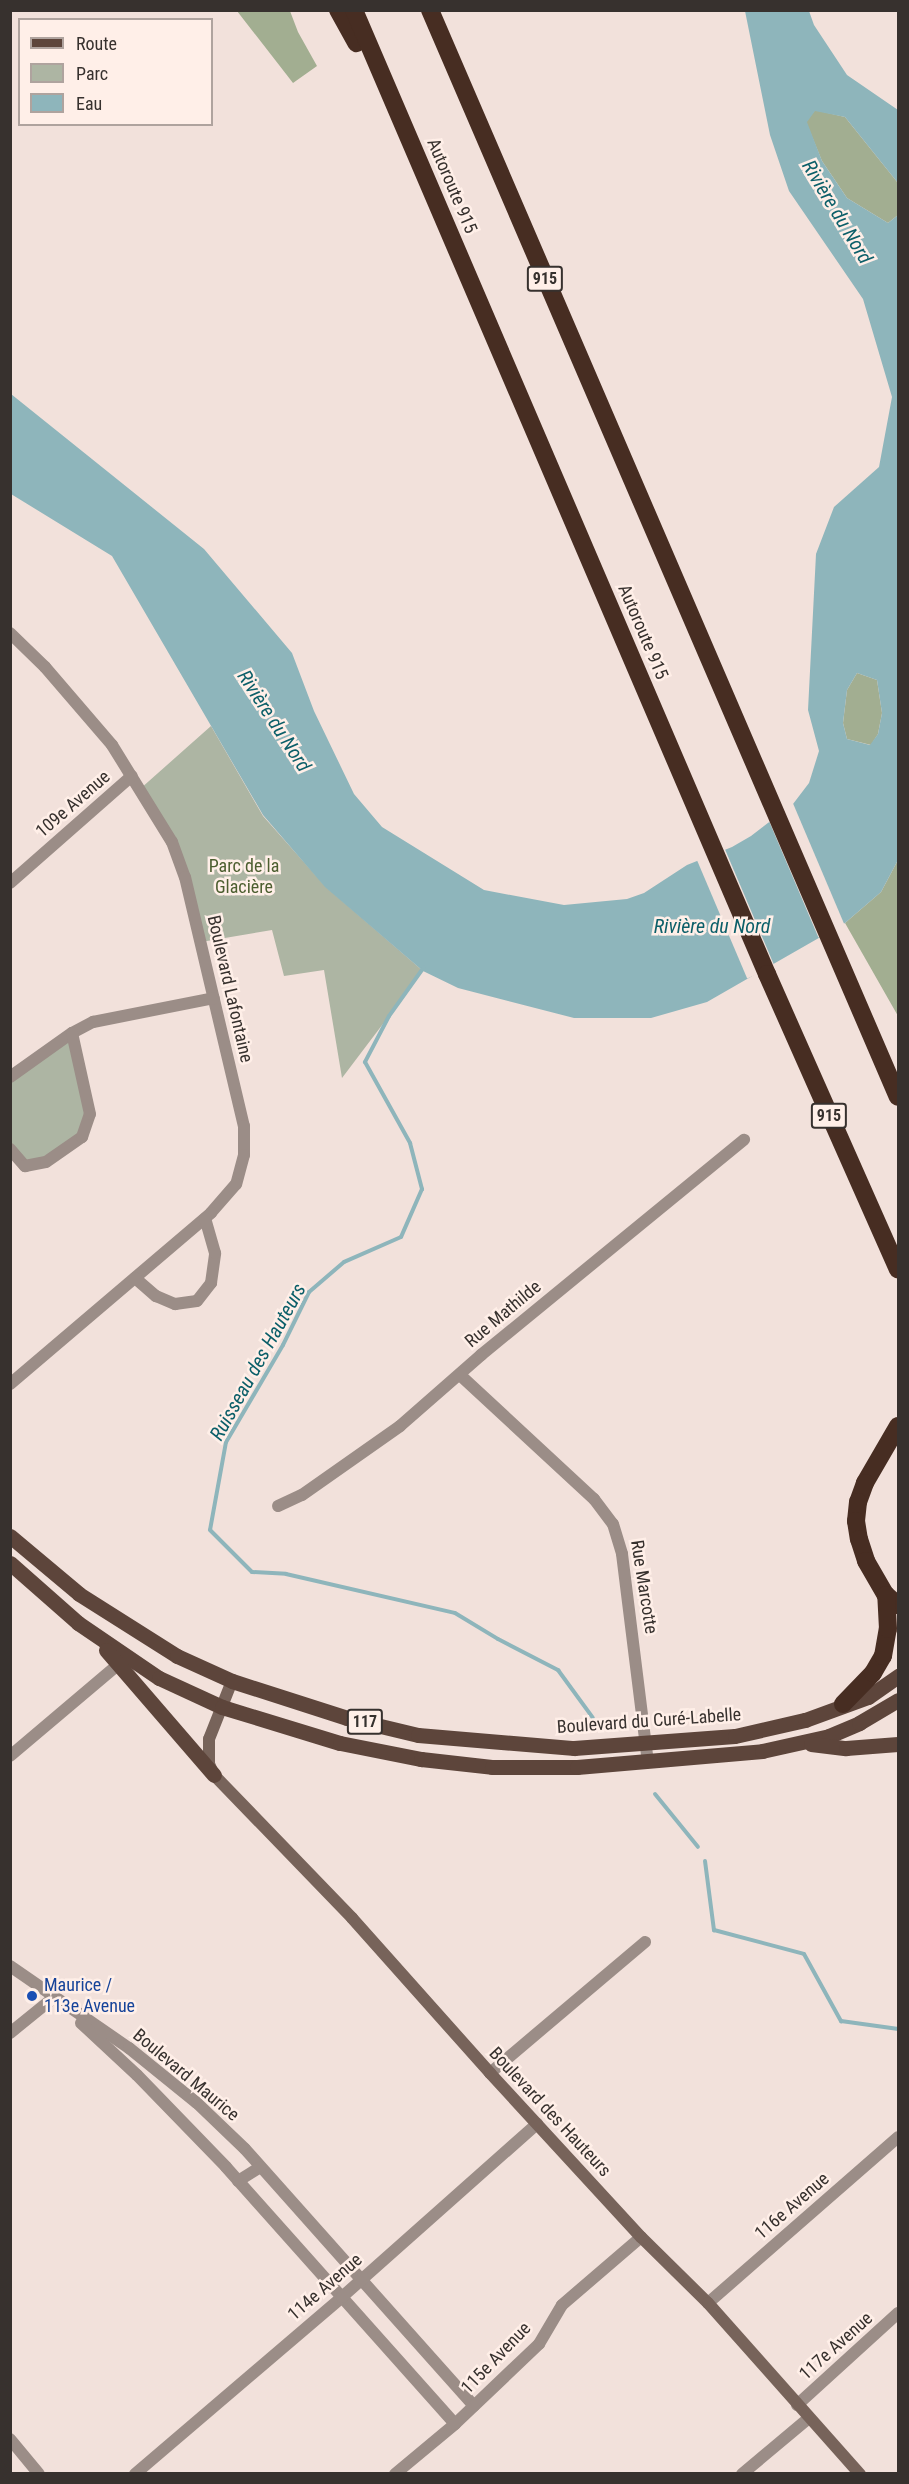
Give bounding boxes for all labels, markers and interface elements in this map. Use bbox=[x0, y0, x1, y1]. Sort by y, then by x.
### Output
legend bbox=[18, 18, 213, 126]
text: Route bbox=[76, 33, 117, 54]
text: Parc bbox=[76, 63, 108, 84]
text: Eau bbox=[76, 93, 102, 114]
street label: Autoroute 915 bbox=[422, 135, 482, 237]
water label: Rivière du Nord bbox=[797, 156, 877, 268]
road number: 915 bbox=[526, 266, 564, 292]
street label: Autoroute 915 bbox=[613, 581, 673, 683]
water label: Rivière du Nord bbox=[232, 666, 316, 776]
street label: 109e Avenue bbox=[32, 766, 114, 842]
park label: Parc de la Glacière bbox=[209, 856, 279, 898]
street label: Boulevard Lafontaine bbox=[203, 913, 257, 1065]
water label: Rivière du Nord bbox=[654, 914, 770, 938]
road number: 915 bbox=[810, 1103, 848, 1129]
street label: Rue Mathilde bbox=[461, 1276, 545, 1352]
water label: Ruisseau des Hauteurs bbox=[205, 1279, 311, 1445]
street label: Rue Marcotte bbox=[626, 1538, 662, 1636]
street label: Boulevard du Curé-Labelle bbox=[556, 1704, 742, 1738]
road number: 117 bbox=[346, 1709, 385, 1735]
place label: Maurice / 113e Avenue bbox=[44, 1975, 135, 2018]
marker: Maurice / 113e Avenue bbox=[25, 1989, 39, 2003]
street label: Boulevard Maurice bbox=[129, 2024, 243, 2126]
street label: Boulevard des Hauteurs bbox=[484, 2043, 616, 2181]
street label: 116e Avenue bbox=[751, 2168, 833, 2244]
street label: 114e Avenue bbox=[284, 2249, 366, 2325]
street label: 117e Avenue bbox=[795, 2308, 877, 2384]
street label: 115e Avenue bbox=[457, 2318, 535, 2398]

